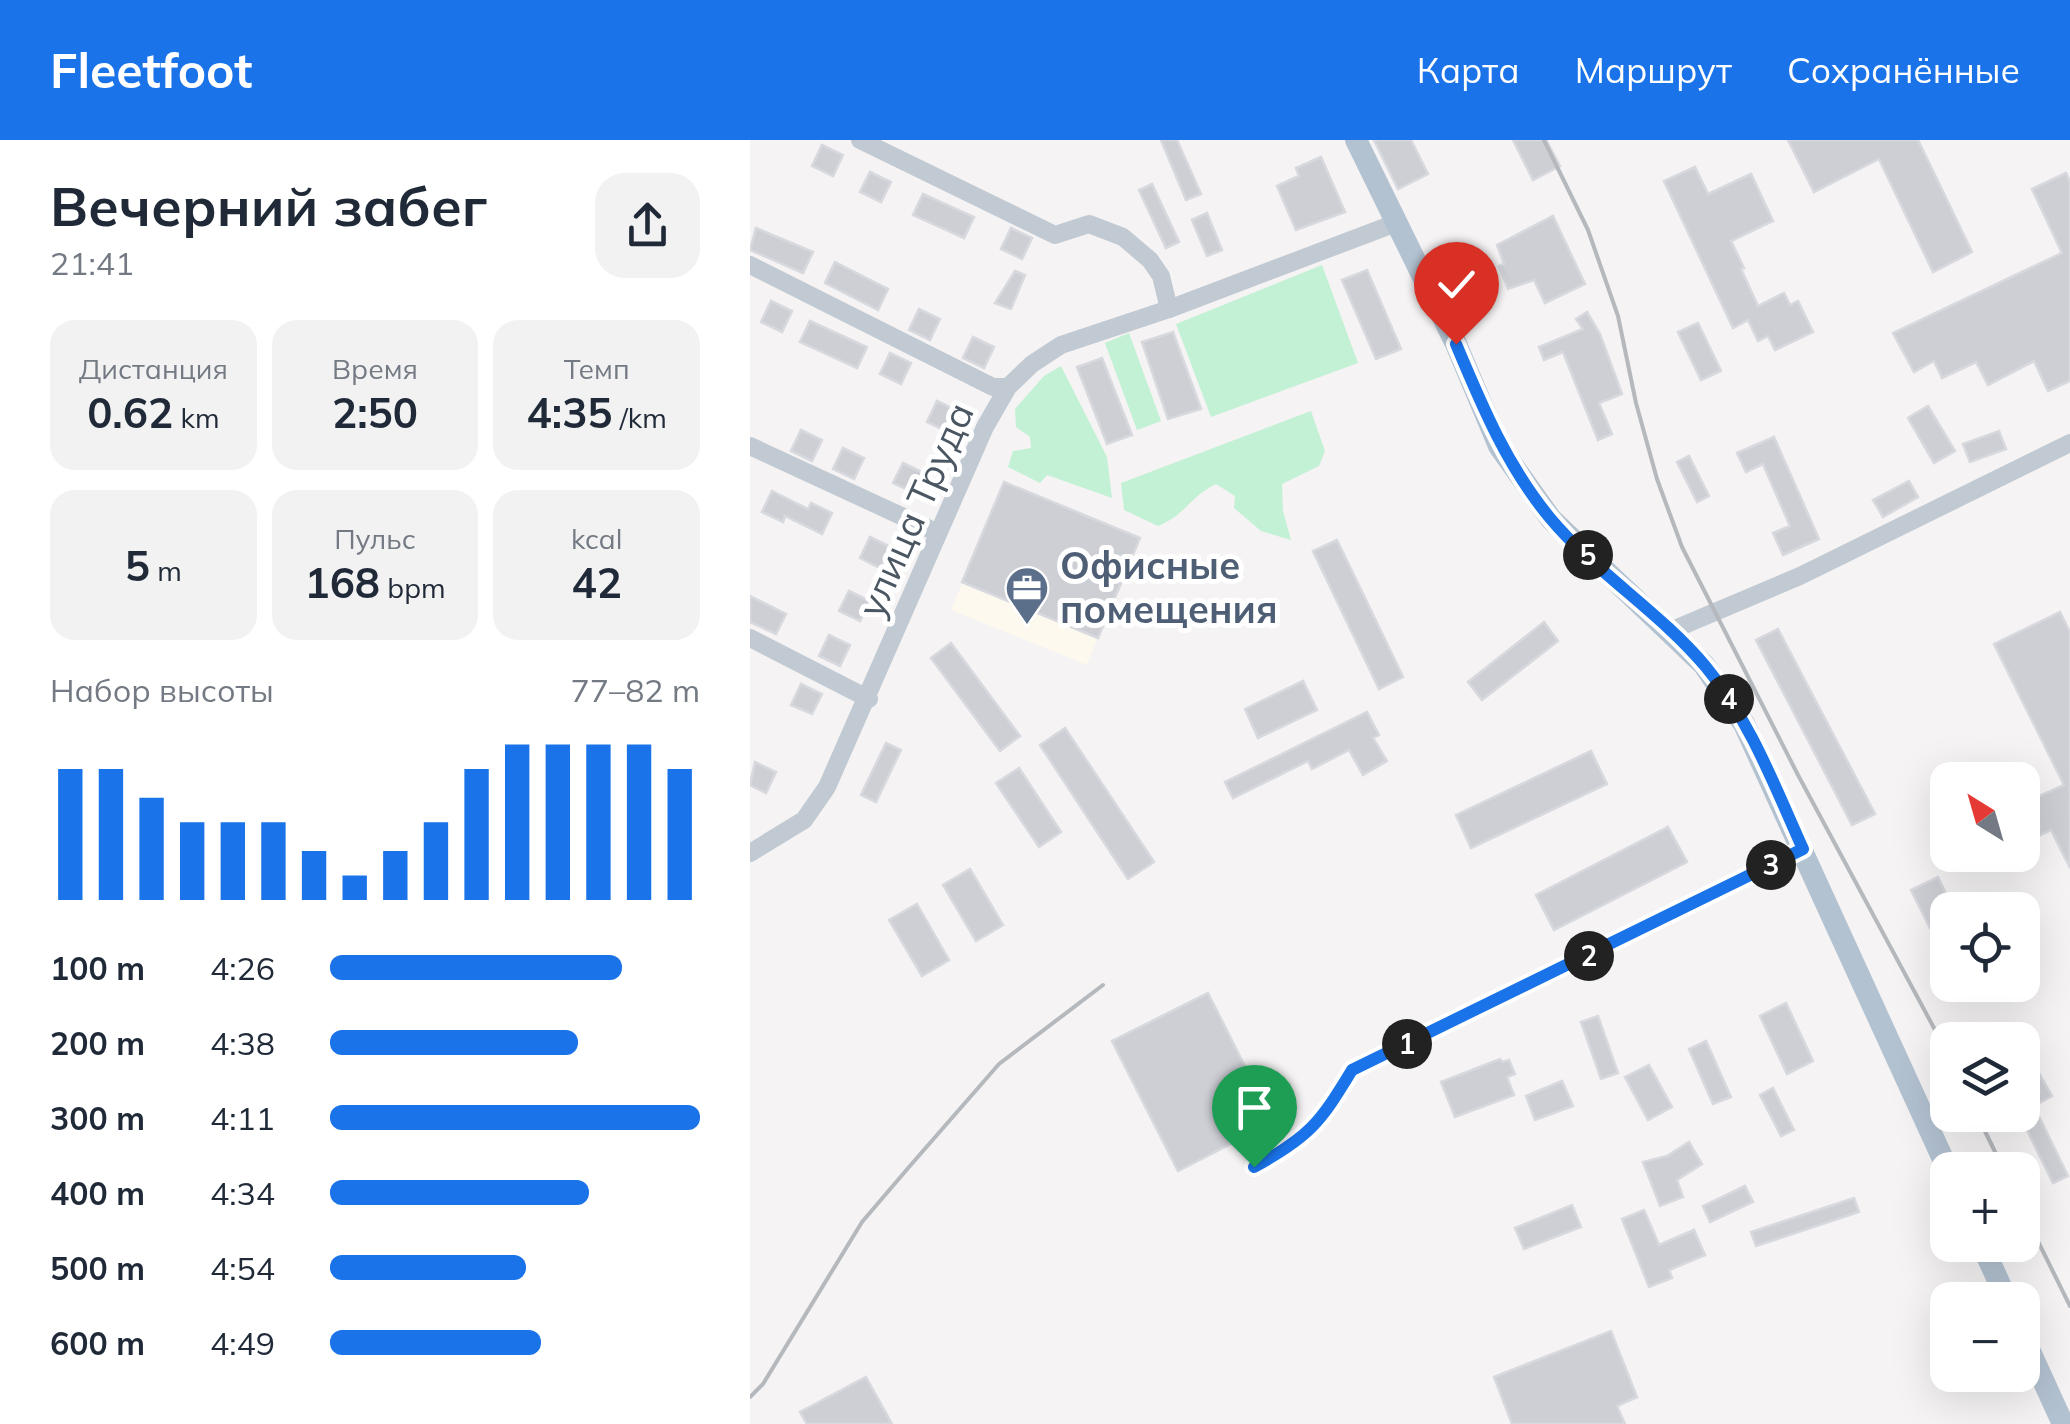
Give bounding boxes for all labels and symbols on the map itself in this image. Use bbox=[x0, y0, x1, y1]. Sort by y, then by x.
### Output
pin bbox=[1414, 242, 1499, 345]
street label: улица Труда bbox=[846, 395, 984, 624]
pin: 5 bbox=[1563, 530, 1613, 580]
place label: Офисные помещения bbox=[1060, 541, 1278, 633]
office icon: Офисные помещения bbox=[1004, 565, 1050, 626]
pin: 4 bbox=[1704, 674, 1754, 724]
north arrow bbox=[1930, 762, 2040, 872]
pin: 3 bbox=[1746, 840, 1796, 890]
pin: 2 bbox=[1564, 931, 1614, 981]
pin: 1 bbox=[1382, 1019, 1432, 1069]
pin bbox=[1212, 1065, 1297, 1168]

